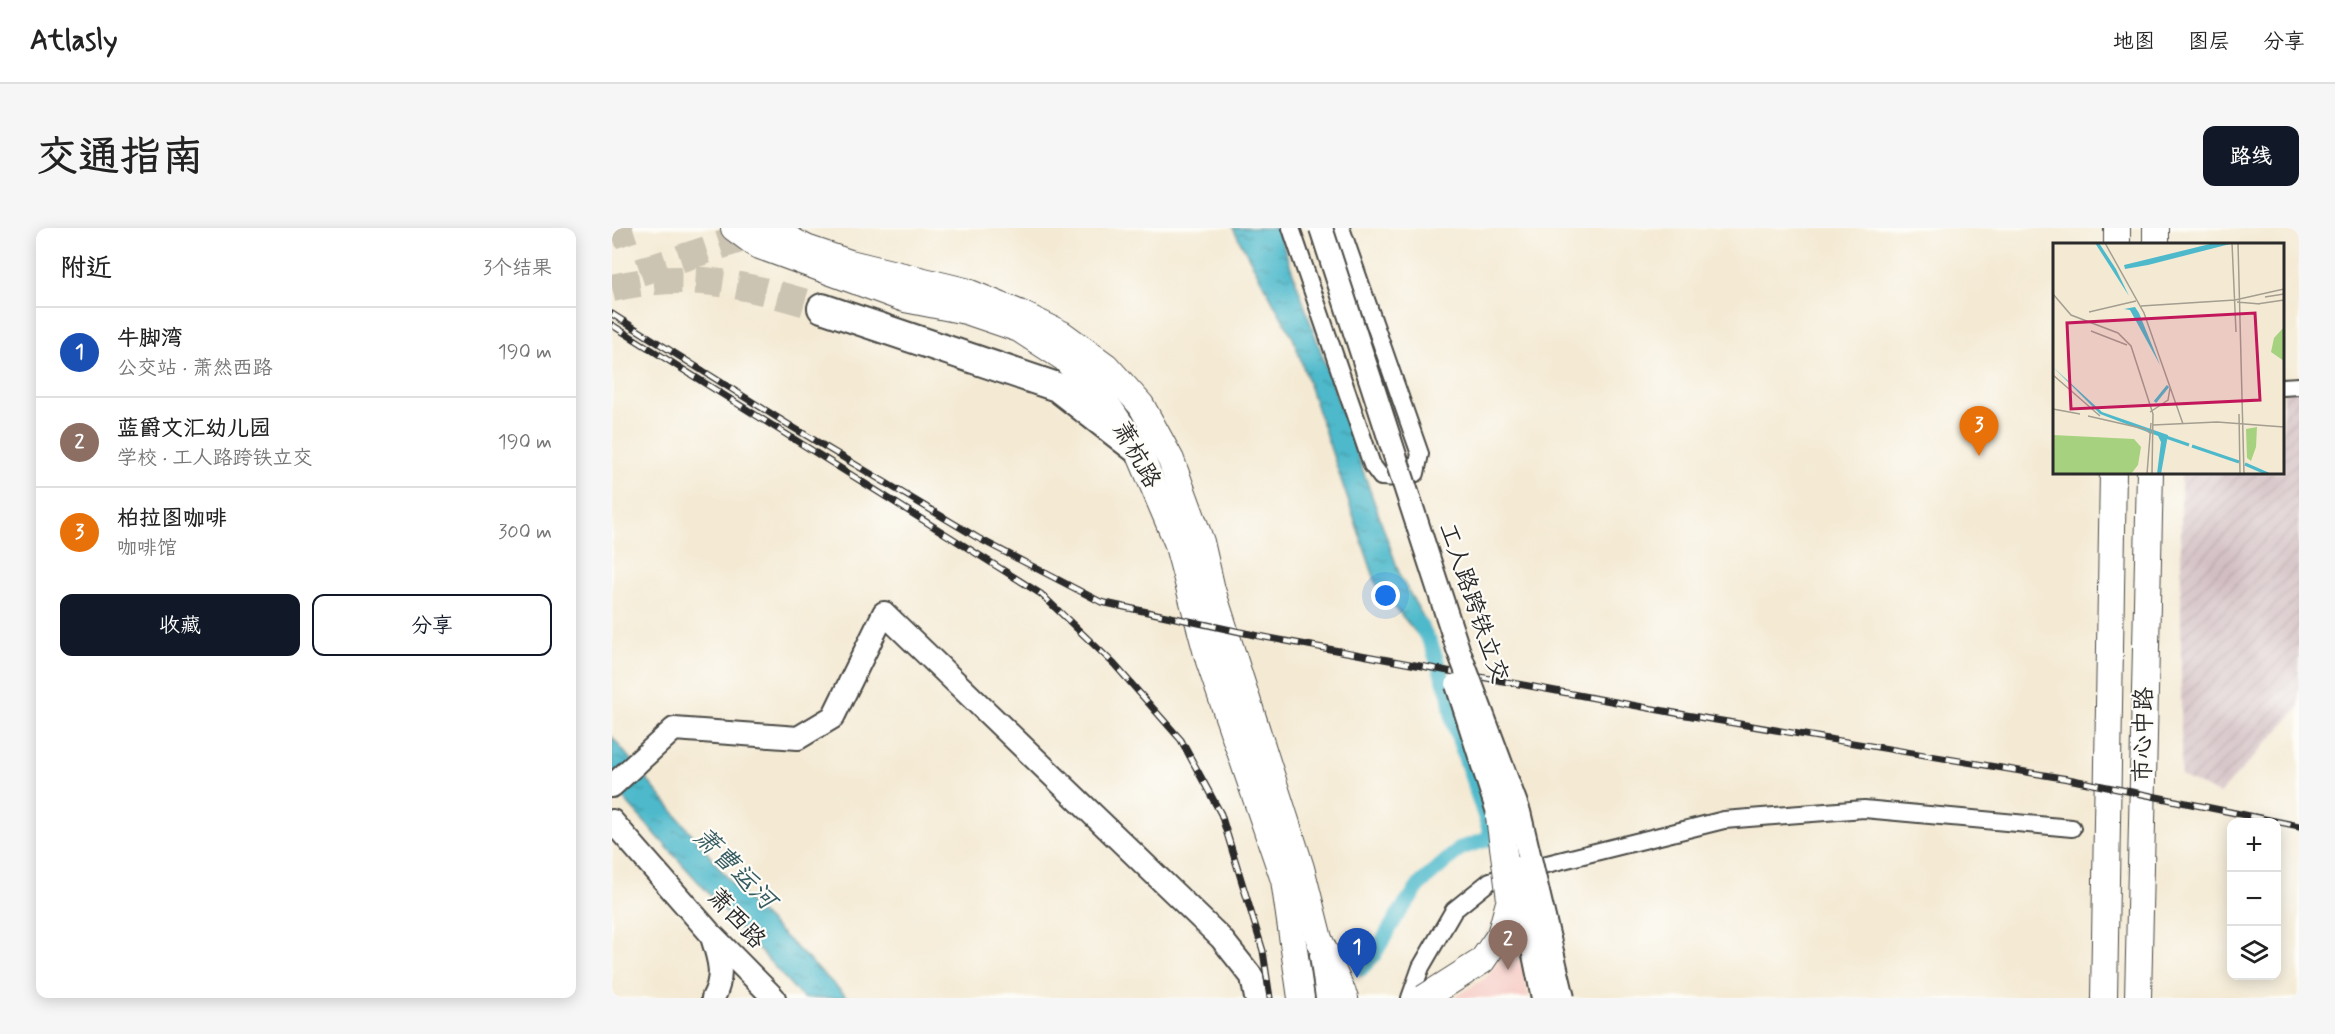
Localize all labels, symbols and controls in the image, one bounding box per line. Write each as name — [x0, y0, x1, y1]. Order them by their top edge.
text: Atlasly — [30, 23, 118, 60]
text: 地图 — [2113, 28, 2155, 56]
text: 图层 — [2188, 28, 2230, 56]
text: 分享 — [2263, 28, 2305, 56]
button: 路线 — [2203, 126, 2299, 186]
text: 交通指南 — [36, 131, 204, 186]
inset map — [2053, 243, 2284, 474]
text: 附近 — [60, 252, 112, 286]
text: 3个结果 — [483, 255, 552, 282]
text: 牛脚湾 — [117, 325, 183, 353]
text: 1 — [75, 339, 84, 366]
text: 190 m — [498, 339, 552, 366]
text: 公交站 · 萧然西路 — [117, 355, 272, 382]
pin: 3 — [1960, 406, 1998, 456]
text: 蓝爵文汇幼儿园 — [117, 415, 271, 443]
street label: 萧杭路 — [1105, 416, 1167, 494]
text: 2 — [75, 429, 84, 456]
text: 190 m — [498, 429, 552, 456]
text: 学校 · 工人路跨铁立交 — [117, 445, 312, 472]
text: 柏拉图咖啡 — [117, 505, 227, 533]
text: 3 — [75, 519, 84, 546]
text: 300 m — [498, 519, 552, 546]
street label: 工人路跨铁立交 — [1431, 519, 1515, 687]
text: 咖啡馆 — [117, 535, 177, 562]
your location — [1371, 581, 1400, 610]
button: 收藏 — [60, 594, 300, 656]
button: 分享 — [312, 594, 552, 656]
street label: 市心中路 — [2128, 687, 2160, 783]
map controls — [2227, 818, 2281, 980]
button: + — [2227, 818, 2281, 872]
water label: 萧曹运河 — [685, 820, 786, 921]
button: − — [2227, 872, 2281, 926]
street label: 萧西路 — [700, 882, 772, 956]
pin: 2 — [1488, 920, 1528, 970]
button: layers — [2227, 926, 2281, 980]
pin: 1 — [1338, 928, 1376, 978]

